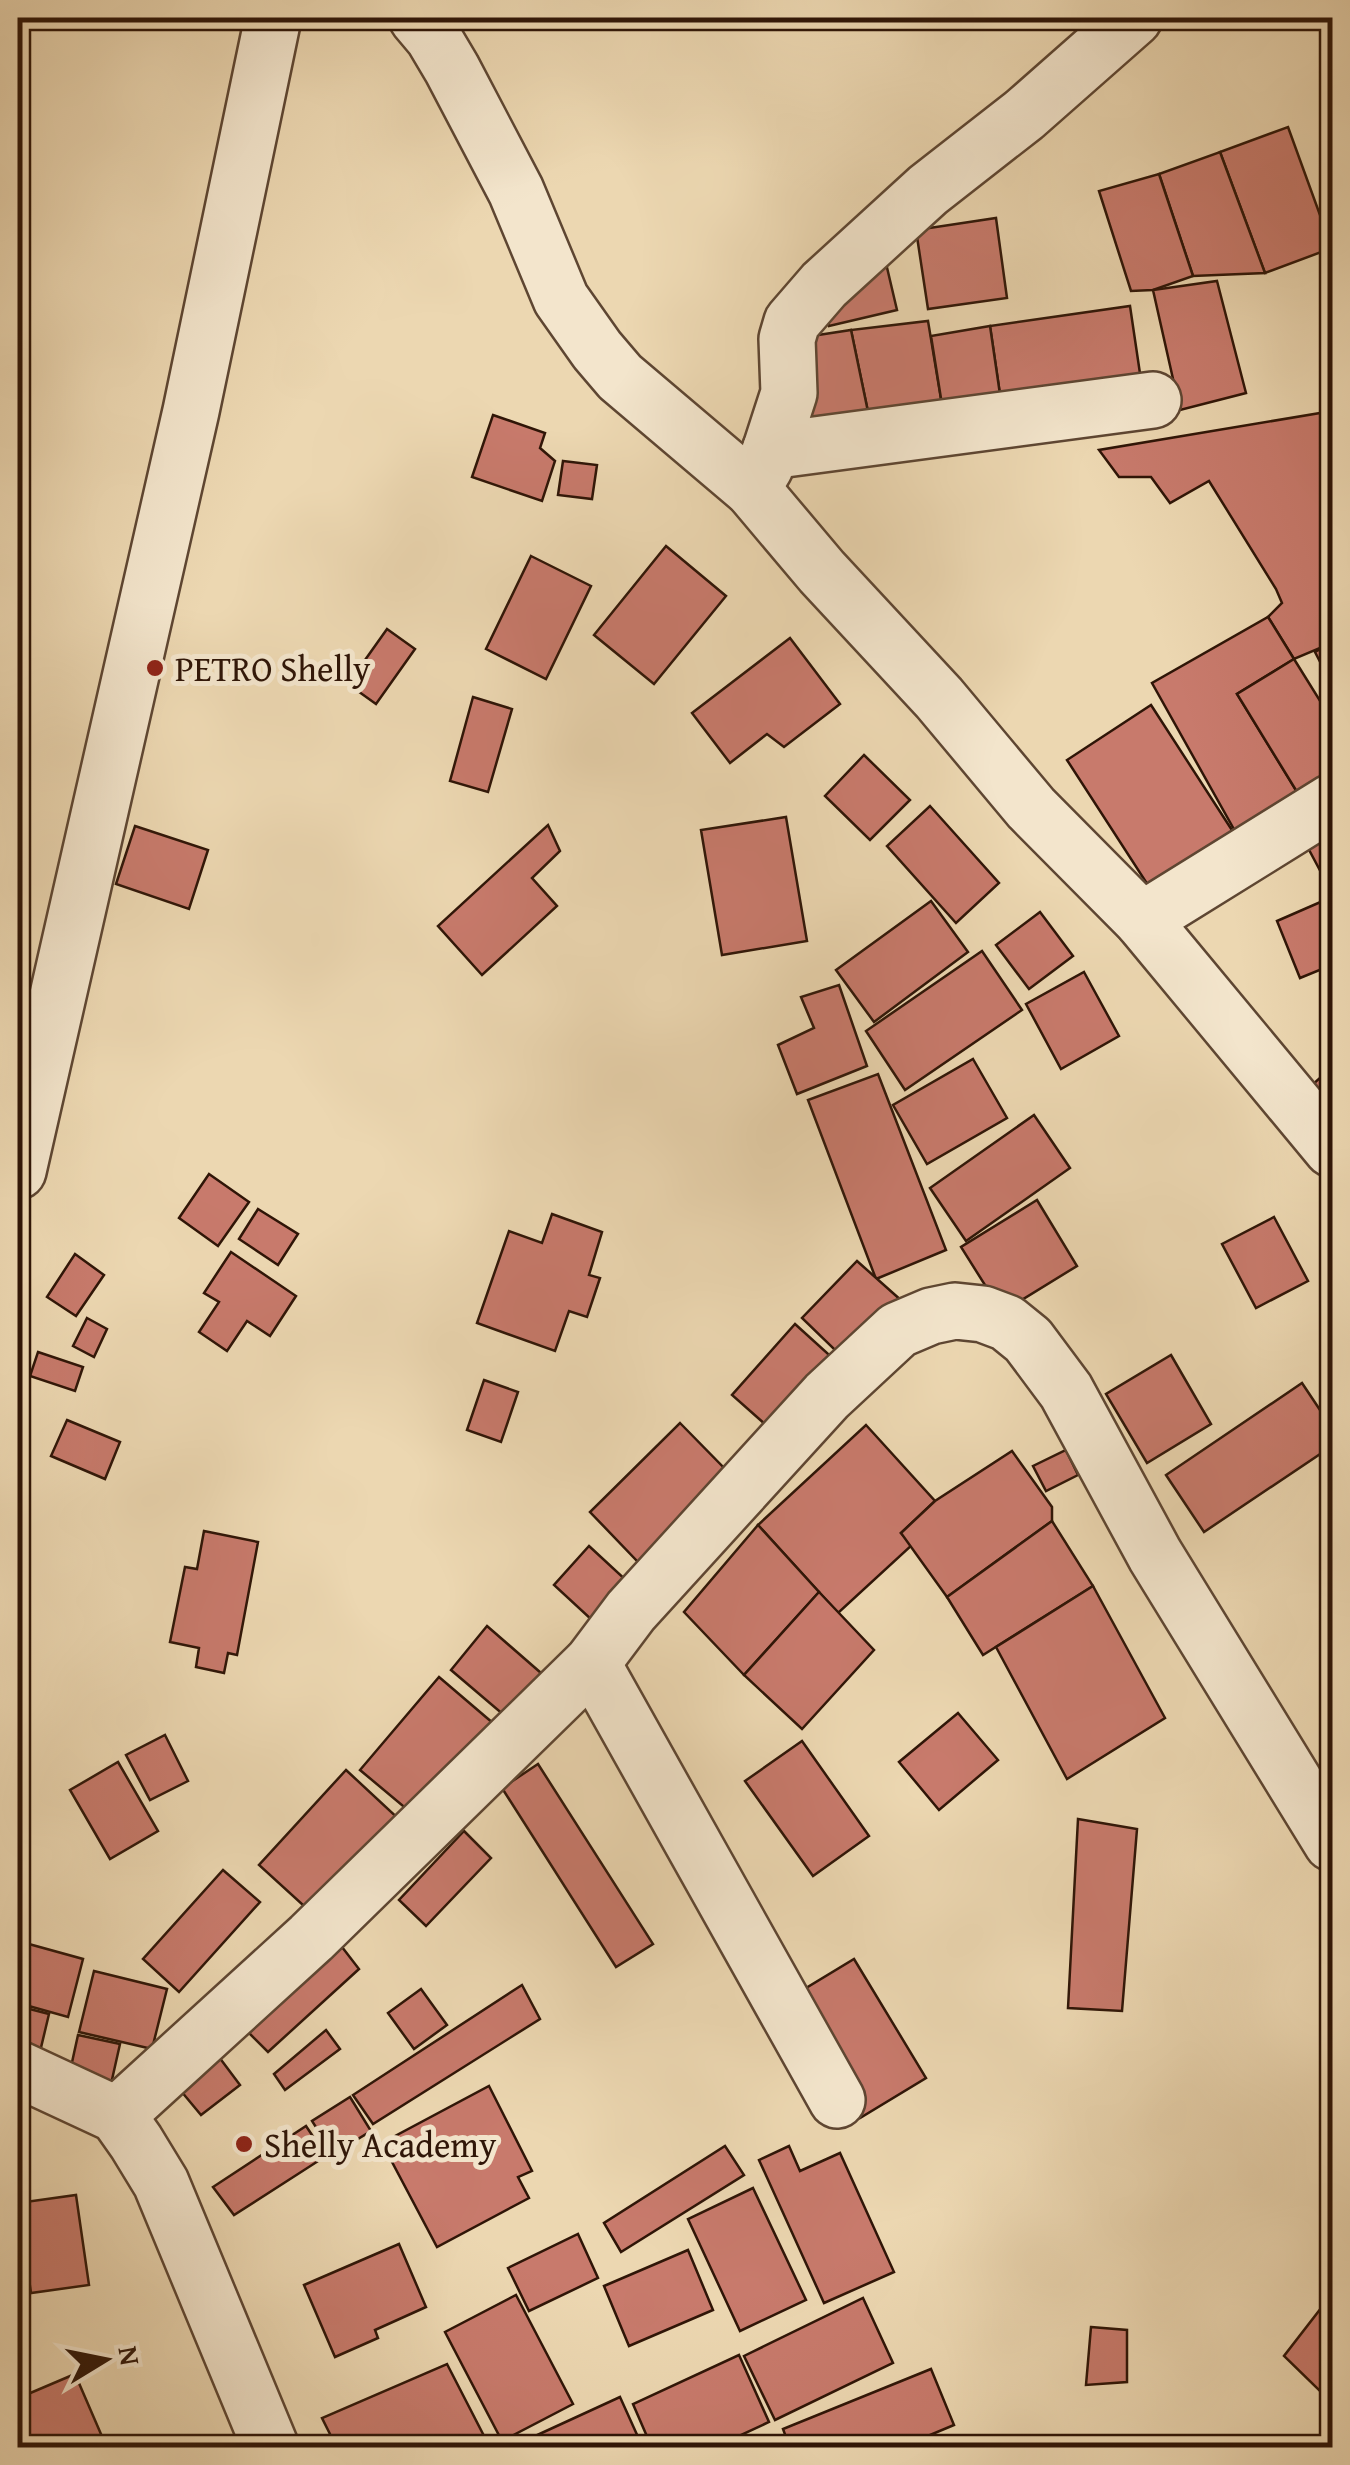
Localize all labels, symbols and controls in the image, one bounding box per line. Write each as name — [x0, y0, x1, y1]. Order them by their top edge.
place label: PETRO Shelly — [175, 643, 371, 694]
marker: PETRO Shelly — [144, 657, 166, 679]
place label: Shelly Academy — [264, 2119, 497, 2170]
marker: Shelly Academy — [233, 2133, 255, 2155]
north arrow — [55, 2310, 155, 2410]
text: N — [108, 2343, 152, 2369]

